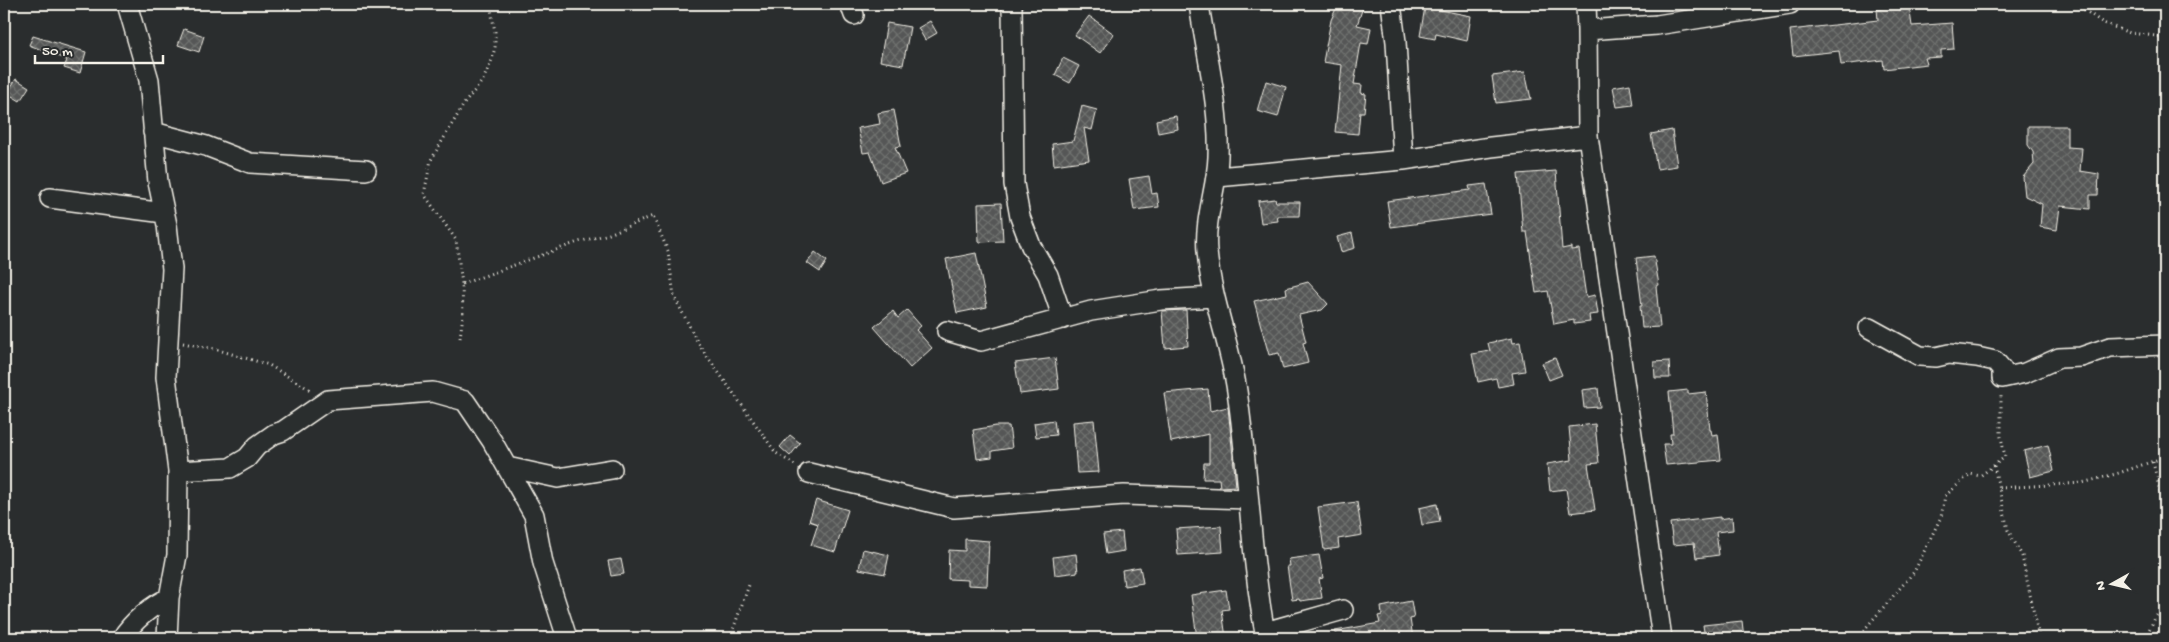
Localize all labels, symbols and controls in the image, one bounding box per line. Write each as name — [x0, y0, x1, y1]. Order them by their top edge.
scale bar — [35, 32, 162, 64]
text: 50 m — [42, 43, 73, 61]
north arrow — [2086, 560, 2136, 610]
text: N — [2093, 580, 2111, 591]

